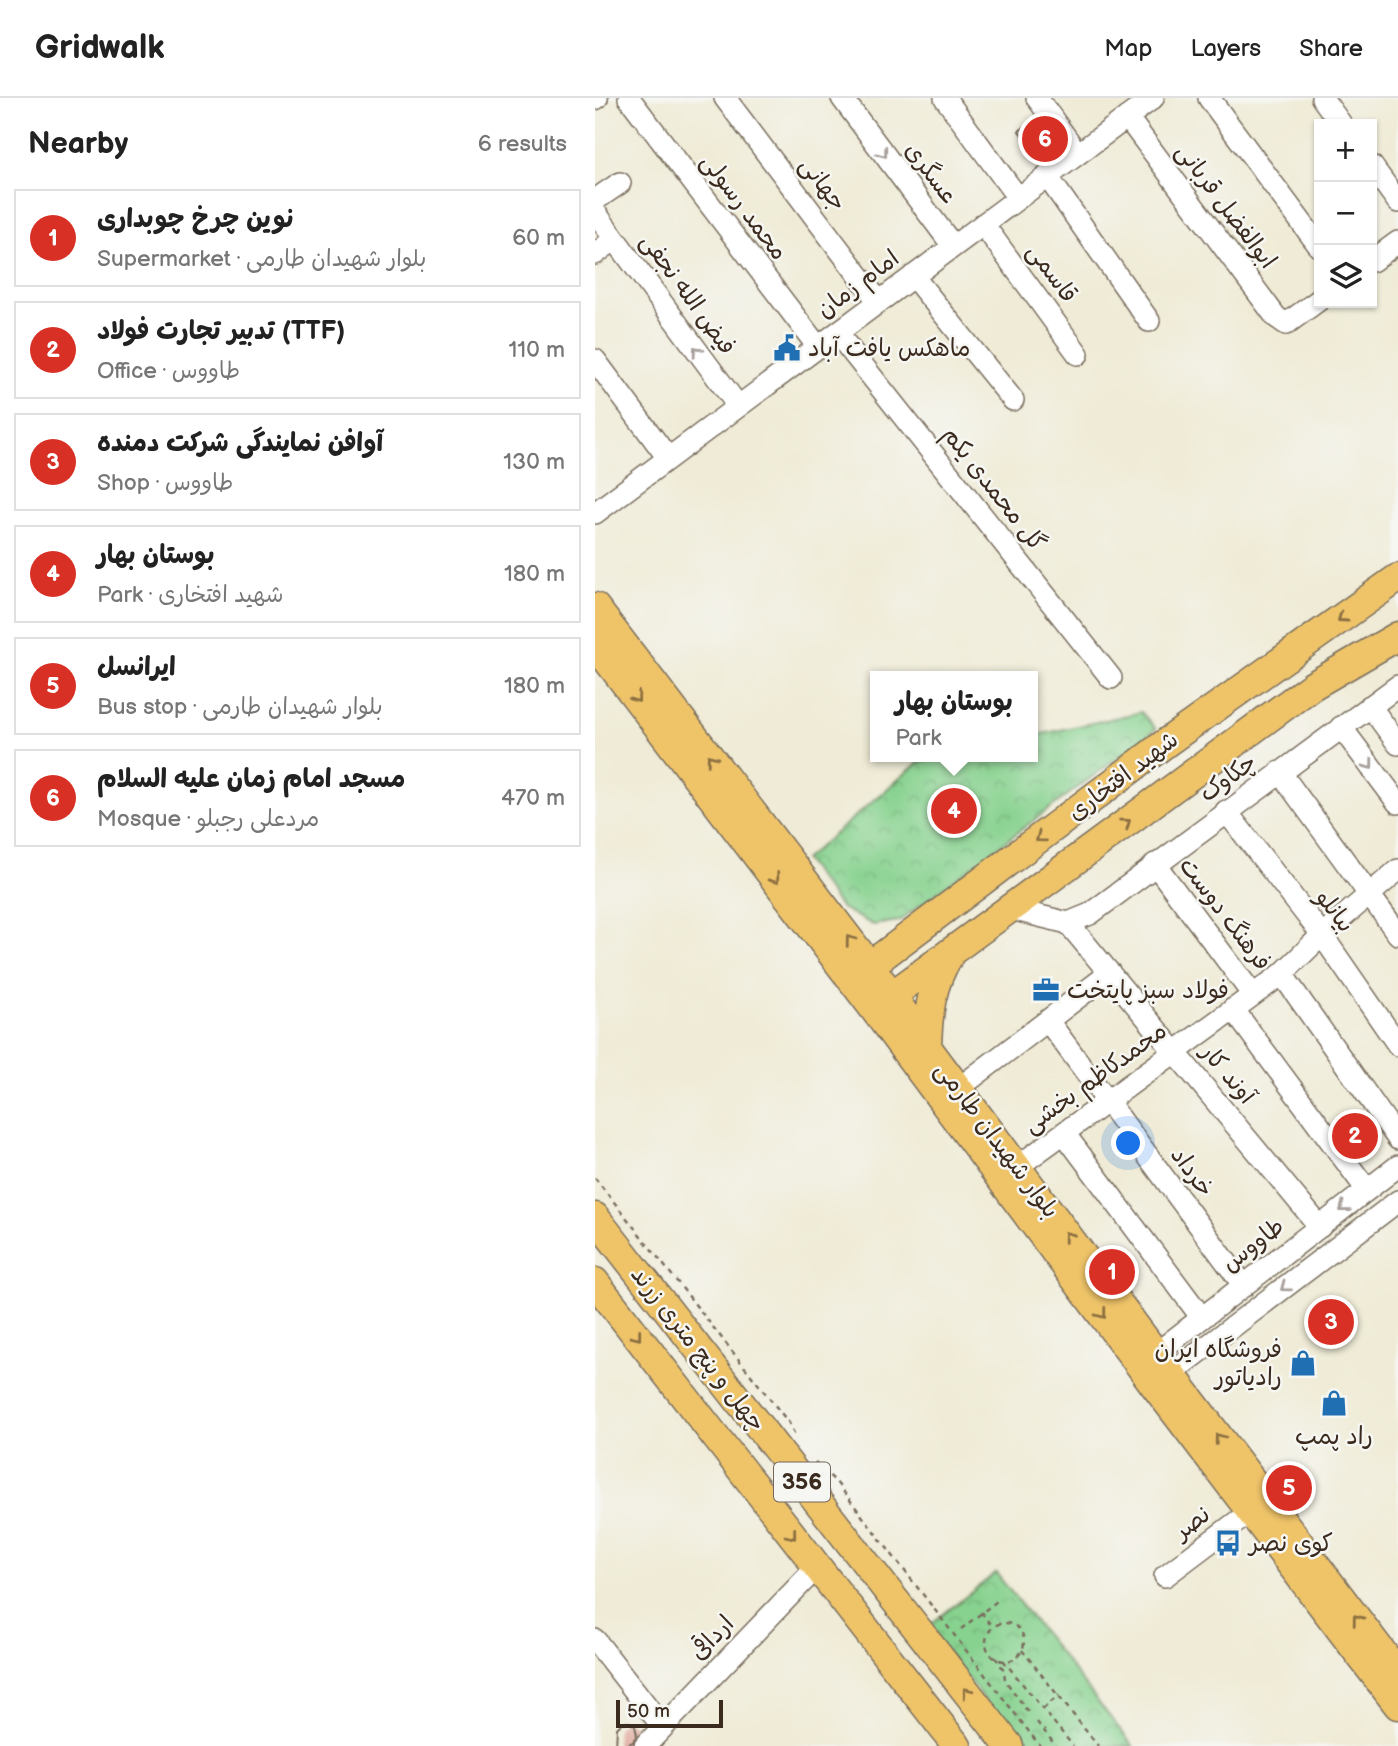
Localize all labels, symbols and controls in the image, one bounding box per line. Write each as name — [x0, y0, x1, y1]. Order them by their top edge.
text: Gridwalk — [35, 28, 165, 68]
text: Map — [1104, 34, 1152, 63]
text: Layers — [1190, 34, 1261, 63]
text: Share — [1299, 34, 1363, 63]
pin: 6 — [1022, 113, 1068, 165]
map controls — [1314, 119, 1377, 308]
button: + — [1314, 119, 1377, 182]
text: Nearby — [28, 126, 128, 162]
text: 6 results — [478, 130, 567, 158]
street label: عسگری — [899, 137, 963, 209]
street label: ابوالفضل قربانی — [1169, 138, 1283, 274]
one-way arrow — [875, 145, 888, 157]
street label: محمد رسولی — [694, 148, 794, 266]
street label: جهانی — [793, 151, 853, 217]
button: − — [1314, 182, 1377, 245]
text: نوین چرخ چوبداری — [97, 204, 293, 235]
text: 1 — [48, 224, 58, 252]
text: 60 m — [512, 224, 565, 252]
street label: فیض الله نجفی — [634, 228, 742, 360]
street label: قاسمی — [1021, 238, 1083, 308]
street label: امام زمان — [811, 244, 907, 327]
text: Supermarket · بلوار شهیدان طارمی — [97, 245, 426, 273]
button: layers — [1314, 245, 1377, 308]
text: تدبیر تجارت فولاد (TTF) — [97, 316, 345, 347]
public building icon: ماهکس یافت آباد — [772, 333, 802, 363]
place label: ماهکس یافت آباد — [808, 334, 971, 363]
text: 2 — [46, 336, 60, 364]
text: 110 m — [508, 336, 565, 364]
one-way arrow — [693, 347, 706, 359]
text: Office · طاووس — [97, 357, 240, 385]
street label: گل محمدی یکم — [934, 421, 1052, 559]
text: آوافن نمایندگی شرکت دمنده — [97, 428, 383, 459]
text: 3 — [46, 448, 60, 476]
text: 130 m — [503, 448, 565, 476]
text: Shop · طاووس — [97, 469, 233, 497]
text: بوستان بهار — [97, 540, 214, 571]
text: 4 — [46, 560, 60, 588]
text: 180 m — [504, 560, 565, 588]
text: Park · شهید افتخاری — [97, 581, 284, 609]
one-way arrow — [1337, 610, 1350, 622]
text: ایرانسل — [97, 652, 176, 683]
popup — [870, 671, 1038, 762]
text: 5 — [46, 672, 60, 700]
text: 180 m — [504, 672, 565, 700]
text: بوستان بهار — [895, 687, 1013, 718]
one-way arrow — [628, 690, 641, 703]
text: Bus stop · بلوار شهیدان طارمی — [97, 693, 383, 721]
text: Park — [895, 724, 941, 752]
street label: شهید افتخاری — [1062, 725, 1184, 827]
street label: چکاوک — [1194, 748, 1262, 808]
one-way arrow — [707, 755, 720, 767]
one-way arrow — [1361, 757, 1374, 770]
text: مسجد امام زمان علیه السلام — [97, 764, 405, 795]
text: 6 — [46, 784, 60, 812]
text: 470 m — [501, 784, 565, 812]
pin: 4 — [931, 785, 977, 837]
text: Mosque · مردعلی رجبلو — [97, 805, 319, 833]
one-way arrow — [1119, 819, 1131, 831]
one-way arrow — [1035, 830, 1047, 843]
street label: فرهنگ دوست — [1173, 852, 1277, 976]
one-way arrow — [766, 871, 779, 884]
street label: بیانلو — [1308, 883, 1360, 939]
one-way arrow — [845, 935, 858, 948]
office icon: فولاد سبز پایتخت — [1031, 975, 1061, 1005]
place label: فولاد سبز پایتخت — [1067, 976, 1229, 1005]
street label: محمدکاظم بخشی — [1018, 1016, 1174, 1142]
street label: آوند کار — [1193, 1037, 1262, 1111]
street label: بلوار شهیدان طارمی — [929, 1056, 1065, 1224]
pin: 2 — [1332, 1110, 1378, 1162]
your location — [1111, 1126, 1145, 1160]
street label: خرداد — [1164, 1141, 1220, 1203]
one-way arrow — [1339, 1200, 1352, 1213]
street label: طاووس — [1216, 1212, 1290, 1278]
one-way arrow — [1064, 1231, 1077, 1244]
pin: 1 — [1089, 1246, 1135, 1298]
street label: چهل و پنج متری زرند — [624, 1261, 772, 1438]
one-way arrow — [1281, 1278, 1293, 1291]
pin: 3 — [1308, 1296, 1354, 1348]
one-way arrow — [1094, 1307, 1106, 1319]
one-way arrow — [629, 1328, 641, 1341]
place label: فروشگاه ایران رادیاتور — [1154, 1335, 1282, 1393]
shop icon: فروشگاه ایران رادیاتور — [1288, 1348, 1318, 1378]
shop icon: راد پمپ — [1319, 1388, 1349, 1418]
place label: راد پمپ — [1295, 1422, 1373, 1451]
one-way arrow — [1215, 1433, 1228, 1445]
road number: 356 — [774, 1462, 830, 1502]
pin: 5 — [1266, 1462, 1312, 1514]
street label: نصر — [1166, 1500, 1216, 1547]
one-way arrow — [784, 1527, 797, 1539]
bus stop icon: کوی نصر — [1213, 1528, 1243, 1558]
place label: کوی نصر — [1247, 1529, 1333, 1558]
street label: ارداقی — [683, 1609, 740, 1666]
one-way arrow — [1352, 1614, 1365, 1627]
one-way arrow — [963, 1688, 976, 1700]
scale bar — [616, 1697, 723, 1729]
text: 50 m — [627, 1700, 670, 1723]

